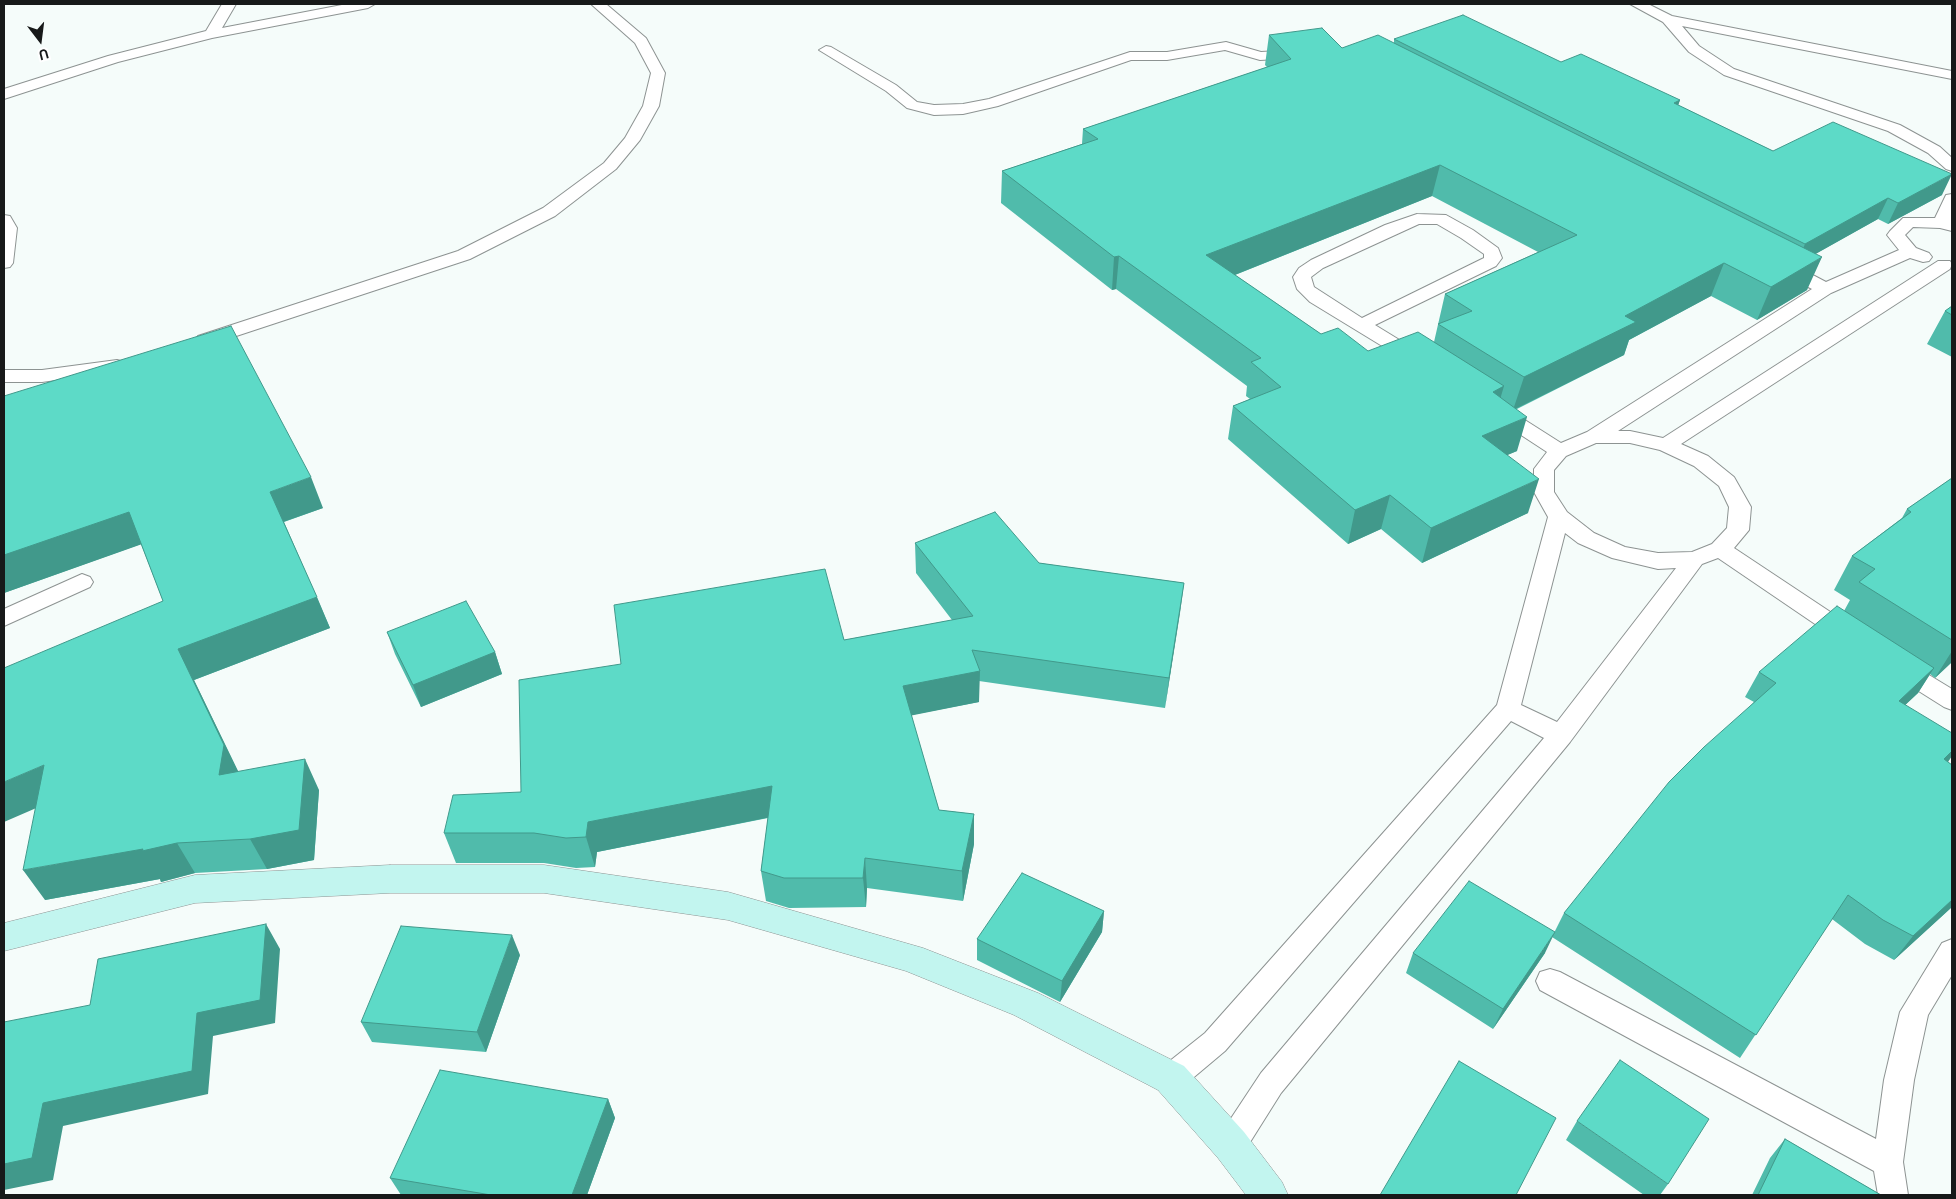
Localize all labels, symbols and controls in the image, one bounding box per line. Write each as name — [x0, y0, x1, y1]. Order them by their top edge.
north arrow — [15, 15, 65, 65]
text: U — [37, 45, 51, 63]

